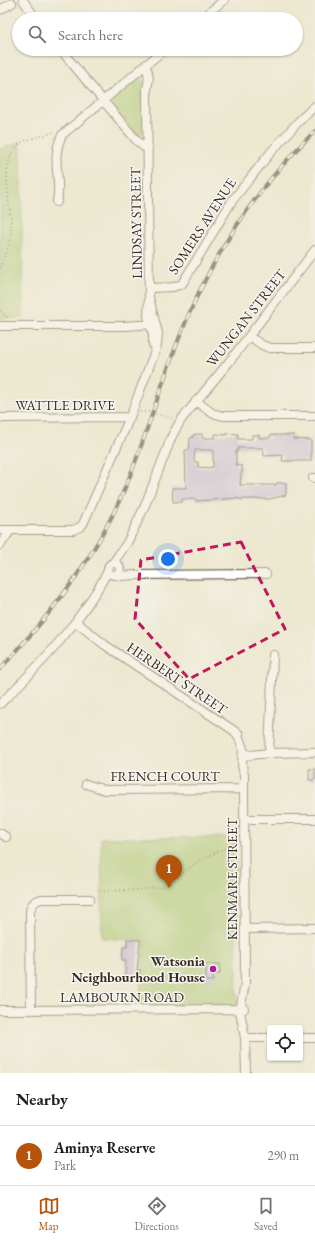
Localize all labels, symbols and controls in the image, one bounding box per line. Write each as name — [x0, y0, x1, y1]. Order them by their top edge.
search box — [12, 12, 303, 56]
icon: search — [26, 23, 48, 45]
text: Search here — [58, 25, 123, 44]
street label: LINDSAY STREET — [126, 166, 146, 279]
street label: SOMERS AVENUE — [164, 174, 240, 278]
street label: WUNGAN STREET — [202, 265, 290, 370]
street label: WATTLE DRIVE — [15, 396, 115, 414]
your location — [158, 549, 178, 569]
street label: HERBERT STREET — [123, 638, 231, 719]
street label: FRENCH COURT — [110, 767, 220, 785]
street label: KENMARE STREET — [223, 817, 241, 940]
pin: 1 — [156, 855, 182, 888]
place label: Watsonia Neighbourhood House — [71, 952, 206, 986]
marker: Watsonia Neighbourhood House — [208, 964, 218, 974]
street label: LAMBOURN ROAD — [60, 988, 184, 1006]
map controls — [267, 1025, 303, 1061]
button: locate — [267, 1025, 303, 1061]
text: Nearby — [16, 1088, 68, 1110]
text: Aminya Reserve — [54, 1138, 155, 1157]
text: 1 — [26, 1147, 32, 1164]
text: 290 m — [268, 1147, 299, 1164]
text: Park — [54, 1157, 76, 1174]
tab: Map — [38, 1195, 60, 1233]
tab: Directions — [135, 1195, 179, 1233]
tab: Saved — [254, 1195, 277, 1233]

